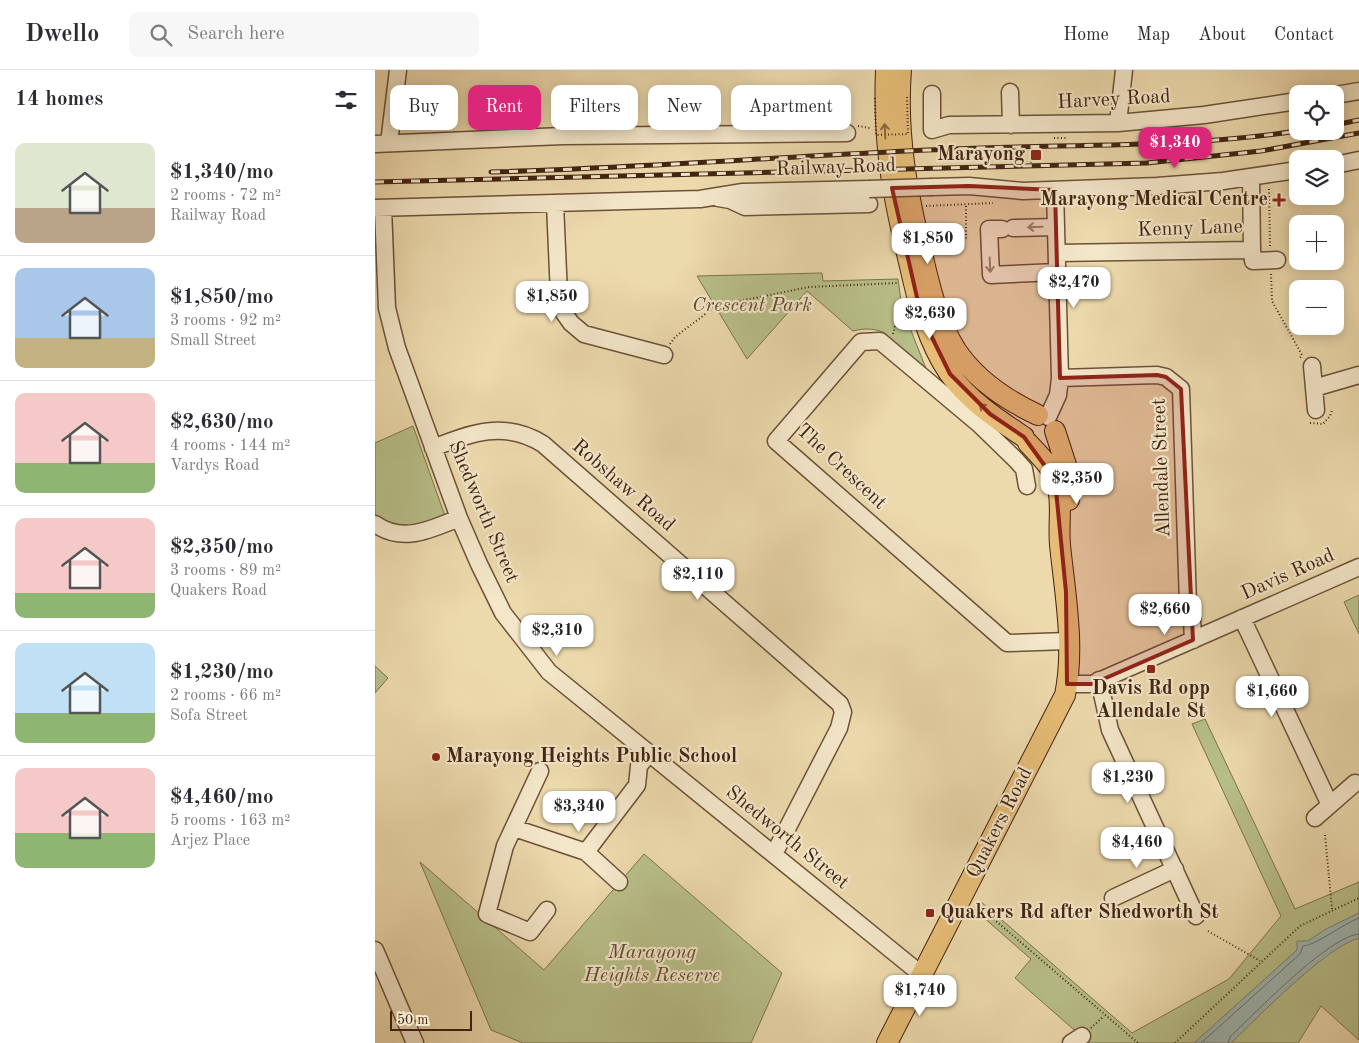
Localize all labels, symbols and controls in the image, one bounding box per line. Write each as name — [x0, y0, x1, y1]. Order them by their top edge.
search box — [129, 12, 479, 57]
icon: search — [147, 21, 175, 49]
text: Dwello — [25, 23, 99, 47]
text: Search here — [187, 25, 285, 44]
text: Home — [1063, 26, 1109, 44]
text: Map — [1137, 26, 1170, 44]
text: About — [1198, 26, 1246, 44]
text: Contact — [1274, 26, 1334, 44]
chip: Buy — [390, 85, 458, 130]
chip: Rent — [468, 85, 541, 130]
chip: Filters — [551, 85, 638, 130]
chip: New — [648, 85, 721, 130]
chip: Apartment — [731, 85, 851, 130]
map controls — [1289, 85, 1344, 335]
button: locate — [1289, 85, 1344, 140]
icon: filters — [332, 86, 360, 114]
street label: Harvey Road — [1057, 87, 1171, 113]
text: 14 homes — [15, 89, 103, 110]
one-way arrow — [881, 123, 890, 139]
pin: $1,340 — [1134, 126, 1216, 169]
text: $1,340 — [1150, 135, 1200, 151]
place label: Marayong — [937, 145, 1025, 165]
marker: Marayong — [1029, 148, 1043, 162]
button: layers — [1289, 150, 1344, 205]
street label: Railway Road — [776, 156, 896, 180]
text: $1,340/mo — [170, 162, 274, 183]
icon: home — [55, 163, 115, 223]
text: 2 rooms · 72 m² — [170, 188, 281, 204]
place label: Marayong Medical Centre — [1040, 190, 1268, 210]
marker: Marayong Medical Centre — [1272, 193, 1286, 207]
text: Railway Road — [170, 208, 266, 224]
button: + — [1289, 215, 1344, 270]
street label: Kenny Lane — [1137, 217, 1243, 241]
pin: $1,850 — [887, 222, 969, 265]
one-way arrow — [1027, 223, 1043, 232]
text: $1,850 — [903, 231, 953, 247]
one-way arrow — [986, 256, 995, 272]
pin: $2,470 — [1033, 266, 1115, 309]
text: $2,470 — [1049, 275, 1099, 291]
pin: $1,850 — [511, 280, 593, 323]
button: − — [1289, 280, 1344, 335]
text: $1,850/mo — [170, 287, 274, 308]
icon: home — [55, 288, 115, 348]
text: $1,850 — [527, 289, 577, 305]
park label: Crescent Park — [692, 296, 812, 316]
pin: $2,630 — [889, 298, 971, 340]
text: $2,630 — [905, 306, 955, 322]
text: 3 rooms · 92 m² — [170, 313, 281, 329]
text: Small Street — [170, 333, 256, 349]
street label: Allendale Street — [1150, 398, 1174, 538]
one-way arrow — [978, 403, 991, 414]
text: $2,630/mo — [170, 412, 274, 433]
icon: home — [55, 413, 115, 473]
street label: The Crescent — [792, 420, 890, 514]
street label: Robshaw Road — [568, 436, 678, 536]
text: 4 rooms · 144 m² — [170, 438, 290, 454]
street label: Shedworth Street — [444, 438, 522, 586]
text: Vardys Road — [170, 458, 259, 474]
pin: $2,350 — [1036, 462, 1118, 505]
text: $2,350 — [1052, 471, 1102, 487]
text: $2,350/mo — [170, 537, 274, 558]
icon: home — [55, 538, 115, 598]
street label: Davis Road — [1238, 546, 1338, 604]
pin: $2,110 — [657, 558, 739, 601]
text: 3 rooms · 89 m² — [170, 563, 281, 579]
text: $2,110 — [673, 567, 723, 583]
text: Quakers Road — [170, 583, 267, 599]
pin: $2,660 — [1124, 594, 1206, 636]
text: $2,660 — [1140, 602, 1190, 618]
pin: $2,310 — [516, 614, 598, 657]
text: $2,310 — [532, 623, 582, 639]
text: $1,230/mo — [170, 662, 274, 683]
icon: home — [55, 663, 115, 723]
marker: Davis Rd opp Allendale St — [1145, 663, 1157, 675]
pin: $1,660 — [1231, 676, 1313, 718]
place label: Davis Rd opp Allendale St — [1092, 679, 1210, 722]
text: $1,660 — [1247, 684, 1297, 700]
text: 2 rooms · 66 m² — [170, 688, 281, 704]
text: Sofa Street — [170, 708, 248, 724]
place label: Marayong Heights Public School — [446, 747, 737, 767]
marker: Marayong Heights Public School — [430, 751, 442, 763]
pin: $1,230 — [1087, 762, 1169, 804]
street label: Quakers Road — [964, 764, 1036, 882]
text: $1,230 — [1103, 770, 1153, 786]
street label: Shedworth Street — [722, 782, 852, 894]
text: $4,460/mo — [170, 787, 274, 808]
icon: home — [55, 788, 115, 848]
pin: $3,340 — [538, 790, 620, 833]
text: $3,340 — [554, 799, 604, 815]
text: 5 rooms · 163 m² — [170, 813, 290, 829]
pin: $4,460 — [1096, 826, 1178, 869]
text: Arjez Place — [170, 833, 250, 849]
text: $4,460 — [1112, 835, 1162, 851]
place label: Quakers Rd after Shedworth St — [940, 903, 1219, 923]
marker: Quakers Rd after Shedworth St — [924, 907, 936, 919]
park label: Marayong Heights Reserve — [583, 943, 720, 986]
pin: $1,740 — [879, 974, 961, 1017]
text: $1,740 — [895, 983, 945, 999]
scale bar — [390, 1008, 473, 1031]
text: 50 m — [397, 1013, 428, 1027]

